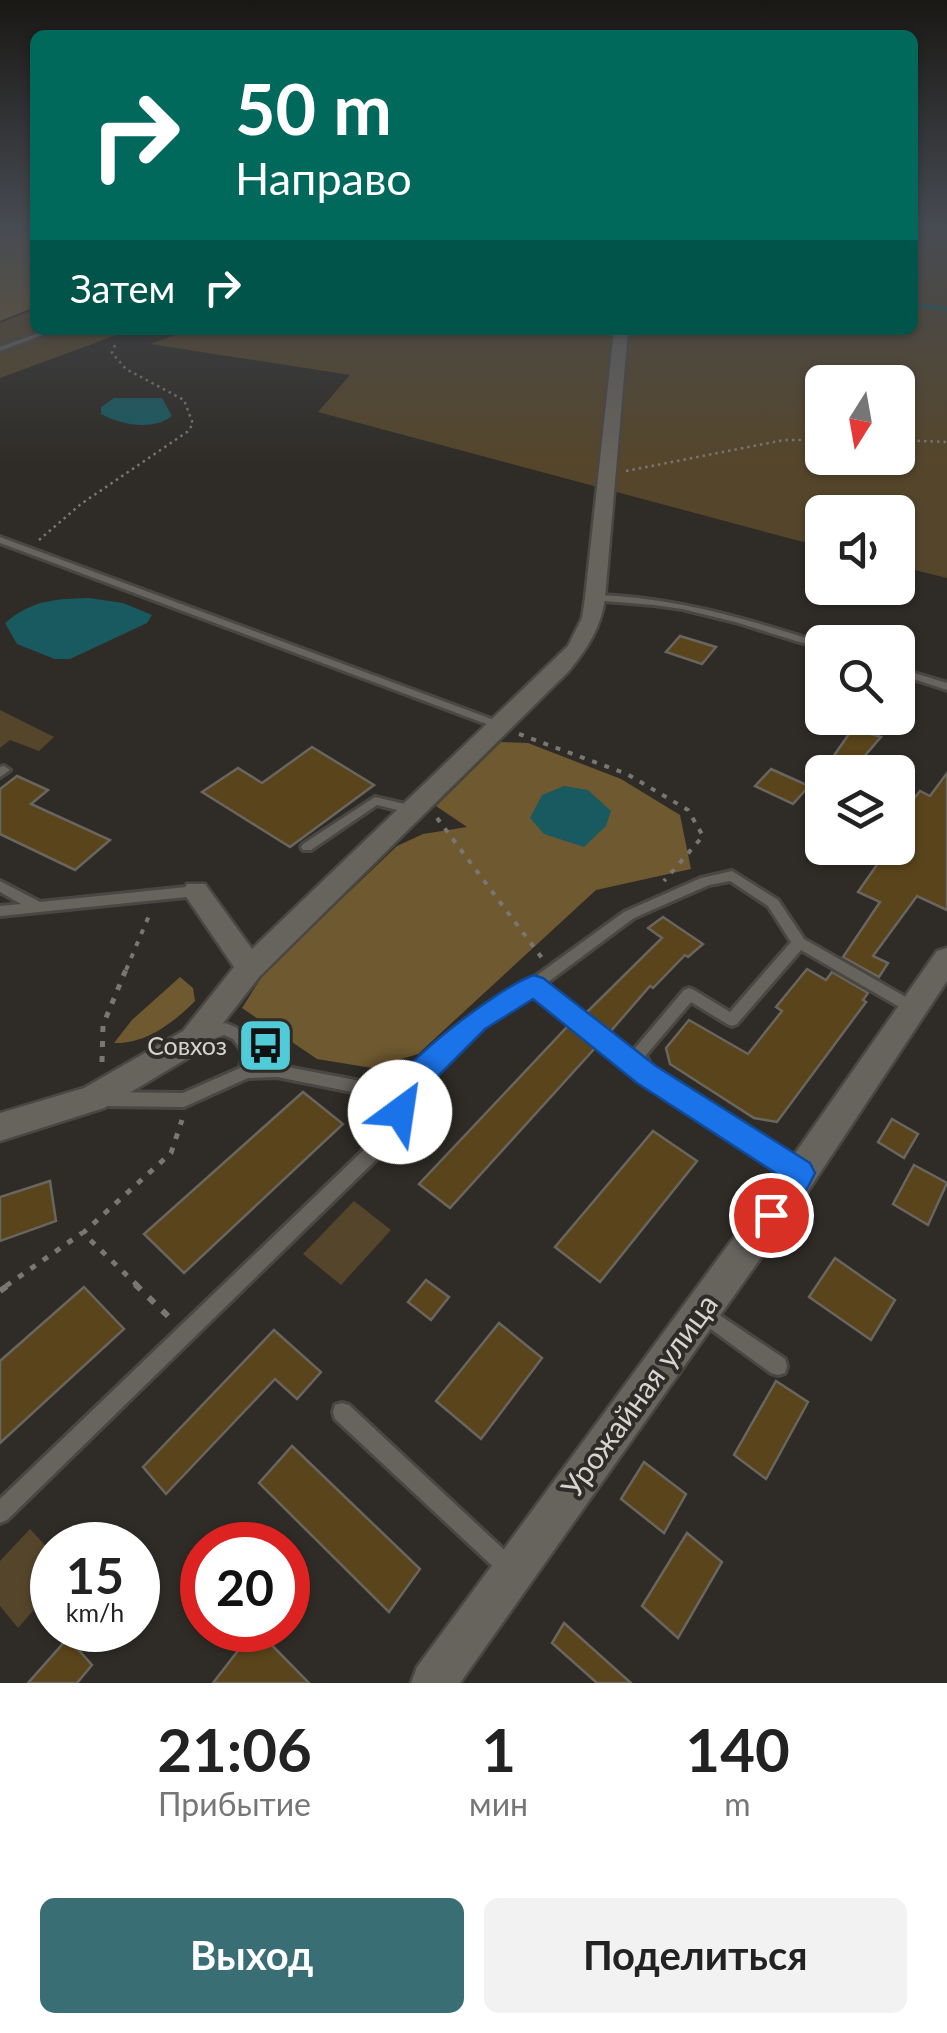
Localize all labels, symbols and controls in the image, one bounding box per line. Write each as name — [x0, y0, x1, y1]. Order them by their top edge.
text: 50 m — [235, 66, 392, 150]
icon: right — [70, 70, 200, 200]
text: Направо — [235, 151, 412, 205]
icon: right — [195, 260, 250, 315]
text: Затем — [70, 265, 175, 311]
north arrow — [805, 365, 915, 475]
map controls — [805, 365, 915, 865]
button: sound — [805, 495, 915, 605]
button: search — [805, 625, 915, 735]
button: layers — [805, 755, 915, 865]
bus stop icon: Совхоз — [236, 1016, 296, 1076]
place label: Совхоз — [147, 1030, 227, 1060]
position arrow — [348, 1060, 452, 1164]
pin — [729, 1173, 814, 1258]
icon: arrive — [744, 1188, 799, 1243]
street label: Урожайная улица — [553, 1286, 724, 1503]
speed limit sign: 20 — [180, 1522, 310, 1652]
text: 15 — [66, 1545, 124, 1605]
text: km/h — [66, 1597, 124, 1627]
text: 21:06 — [157, 1713, 312, 1785]
text: 1 — [481, 1713, 516, 1785]
text: 140 — [685, 1713, 790, 1785]
text: Прибытие — [158, 1784, 311, 1823]
text: мин — [469, 1784, 528, 1823]
text: m — [724, 1784, 751, 1823]
button: Выход — [40, 1898, 464, 2013]
button: Поделиться — [484, 1898, 907, 2013]

